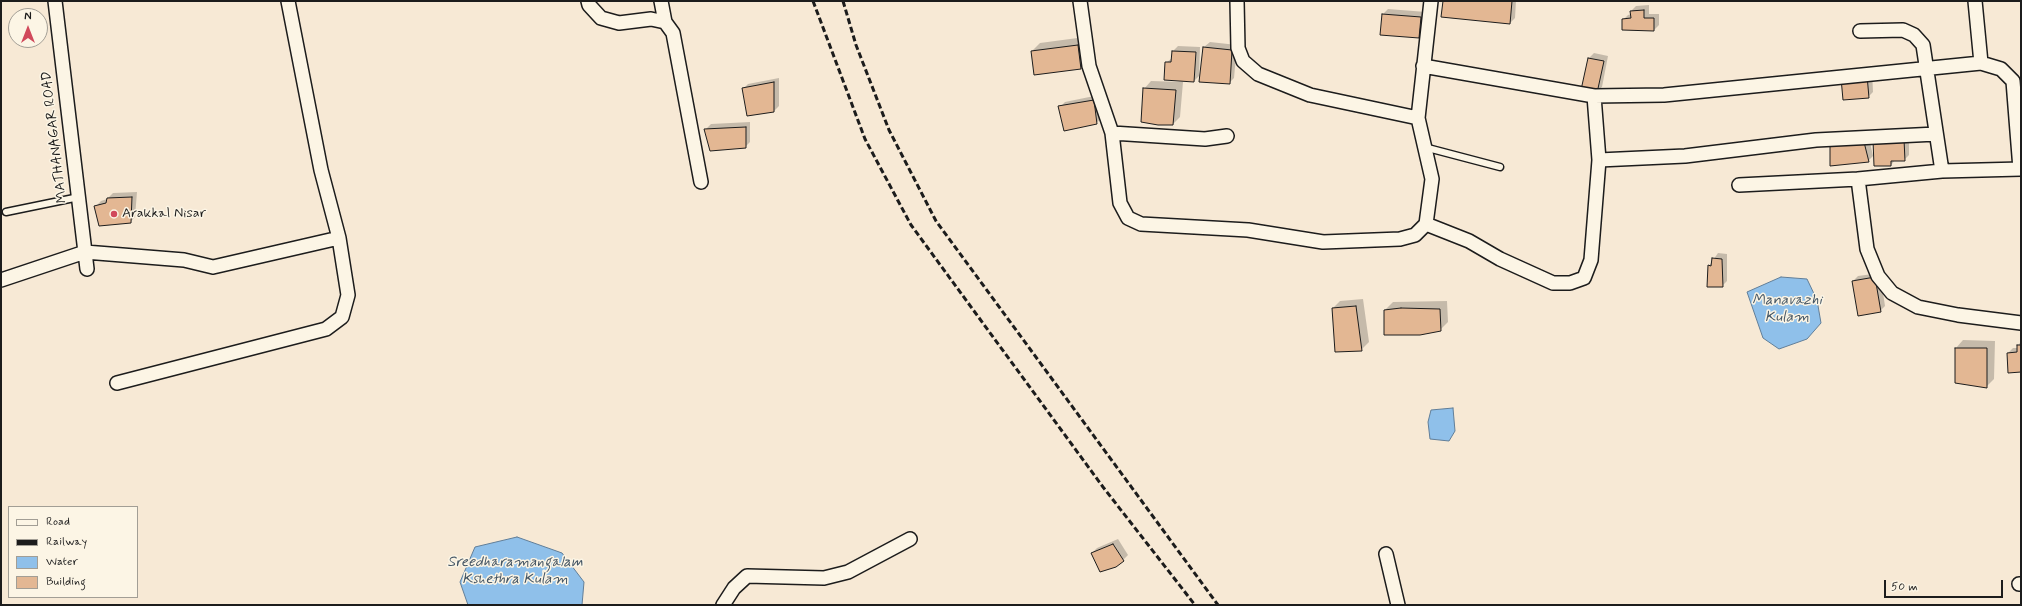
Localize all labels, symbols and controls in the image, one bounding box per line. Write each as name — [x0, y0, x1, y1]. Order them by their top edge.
north arrow — [8, 8, 48, 48]
text: N — [24, 10, 32, 24]
street label: MATHANAGAR ROAD — [39, 70, 71, 204]
place label: Arakkal Nisar — [122, 206, 206, 222]
marker: Arakkal Nisar — [109, 209, 119, 219]
water label: Manavazhi Kulam — [1752, 292, 1822, 327]
legend — [8, 506, 138, 598]
text: Road — [46, 514, 70, 530]
text: Railway — [46, 534, 87, 550]
text: Water — [46, 554, 78, 570]
water label: Sreedharamangalam Kshethra Kulam — [447, 554, 583, 589]
scale bar — [1886, 572, 2005, 598]
text: Building — [46, 574, 86, 590]
text: 50 m — [1891, 579, 1918, 595]

